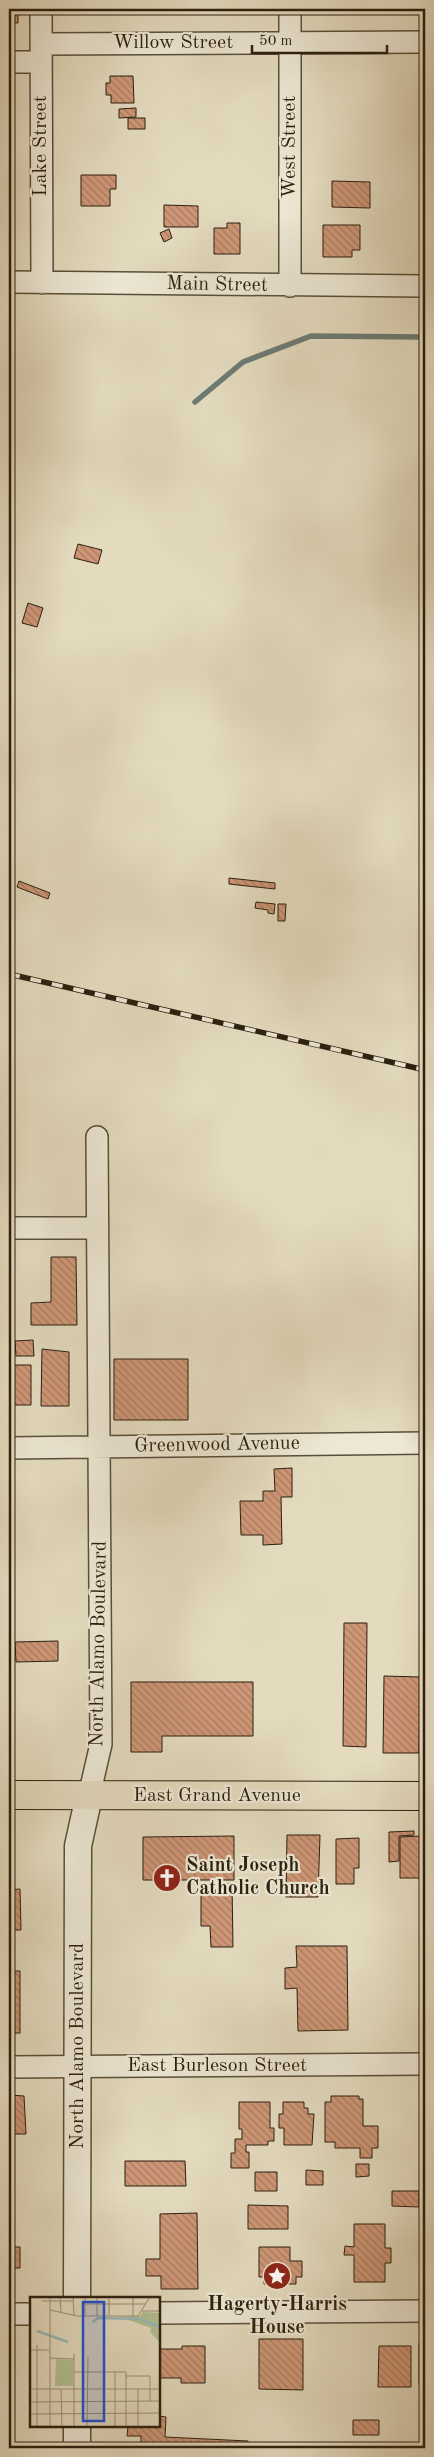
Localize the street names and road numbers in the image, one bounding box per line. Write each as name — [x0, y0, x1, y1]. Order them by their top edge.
street label: Willow Street — [113, 33, 233, 53]
street label: Lake Street — [31, 95, 51, 197]
street label: West Street — [280, 96, 300, 198]
street label: Main Street — [166, 274, 268, 296]
street label: Greenwood Avenue — [134, 1434, 300, 1456]
street label: North Alamo Boulevard — [87, 1541, 111, 1747]
street label: East Grand Avenue — [133, 1786, 301, 1806]
street label: North Alamo Boulevard — [68, 1943, 88, 2149]
street label: East Burleson Street — [127, 2056, 307, 2076]

